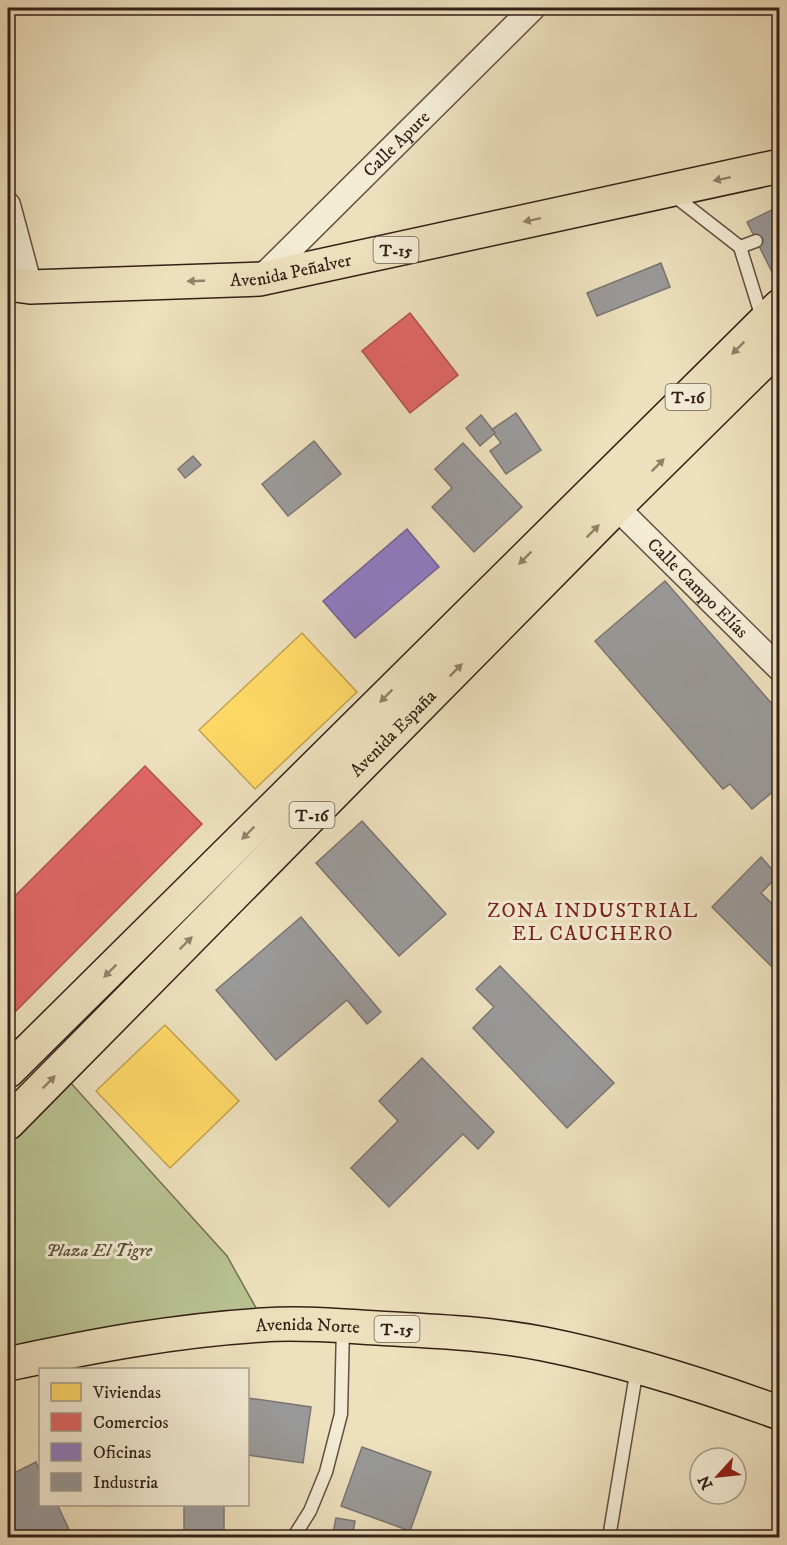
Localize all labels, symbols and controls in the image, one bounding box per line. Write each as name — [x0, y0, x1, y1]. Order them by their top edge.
street label: Calle Apure — [359, 107, 435, 182]
one-way arrow — [713, 175, 732, 184]
one-way arrow — [522, 216, 541, 225]
road number: T-15 — [374, 237, 418, 263]
street label: Avenida Peñalver — [230, 249, 354, 292]
one-way arrow — [187, 277, 206, 286]
one-way arrow — [731, 340, 745, 354]
road number: T-16 — [666, 384, 710, 410]
one-way arrow — [651, 458, 665, 473]
one-way arrow — [585, 524, 599, 538]
street label: Calle Campo Elías — [642, 534, 752, 643]
one-way arrow — [518, 551, 532, 565]
one-way arrow — [448, 663, 462, 677]
street label: Avenida España — [346, 685, 442, 782]
one-way arrow — [380, 688, 394, 702]
road number: T-16 — [290, 802, 334, 828]
one-way arrow — [240, 826, 255, 840]
district label: ZONA INDUSTRIAL EL CAUCHERO — [487, 899, 699, 947]
one-way arrow — [179, 937, 193, 951]
one-way arrow — [103, 963, 117, 977]
one-way arrow — [42, 1075, 57, 1089]
park label: Plaza El Tigre — [46, 1240, 153, 1262]
street label: Avenida Norte — [255, 1314, 361, 1339]
road number: T-15 — [374, 1316, 420, 1342]
legend — [39, 1368, 249, 1506]
text: Viviendas — [92, 1382, 161, 1404]
text: Comercios — [93, 1412, 168, 1434]
text: Oficinas — [93, 1442, 151, 1464]
north arrow — [688, 1446, 748, 1506]
text: Industria — [93, 1472, 159, 1494]
text: N — [694, 1472, 717, 1493]

